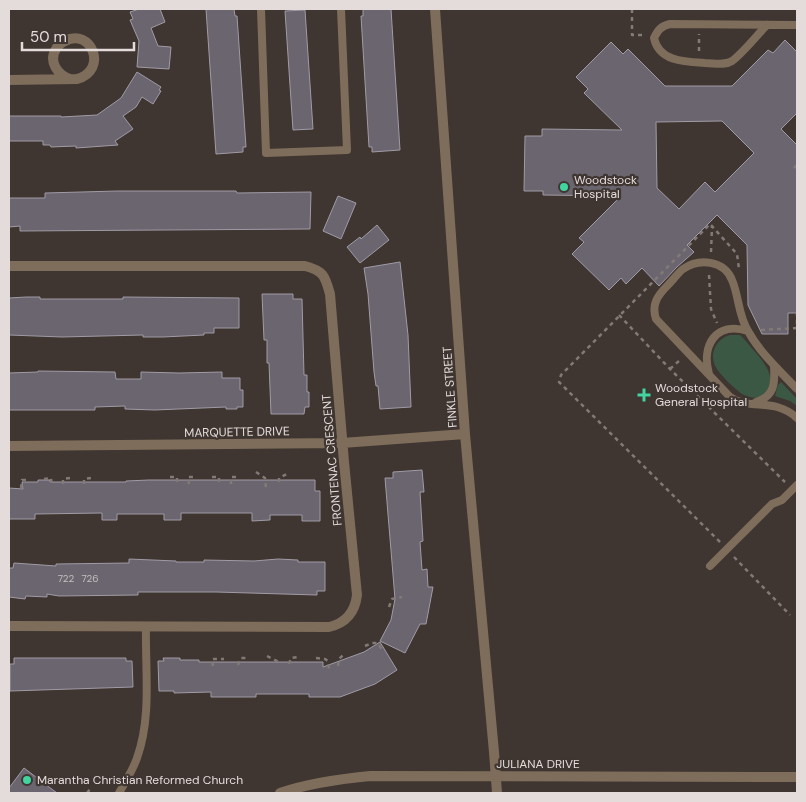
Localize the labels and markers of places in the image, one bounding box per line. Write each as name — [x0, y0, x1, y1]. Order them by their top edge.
place label: Woodstock Hospital — [574, 172, 637, 202]
marker: Woodstock Hospital — [558, 181, 570, 193]
place label: Woodstock General Hospital — [655, 380, 747, 410]
marker: Woodstock General Hospital — [637, 388, 651, 402]
place label: Marantha Christian Reformed Church — [37, 772, 243, 788]
marker: Marantha Christian Reformed Church — [21, 774, 33, 786]

